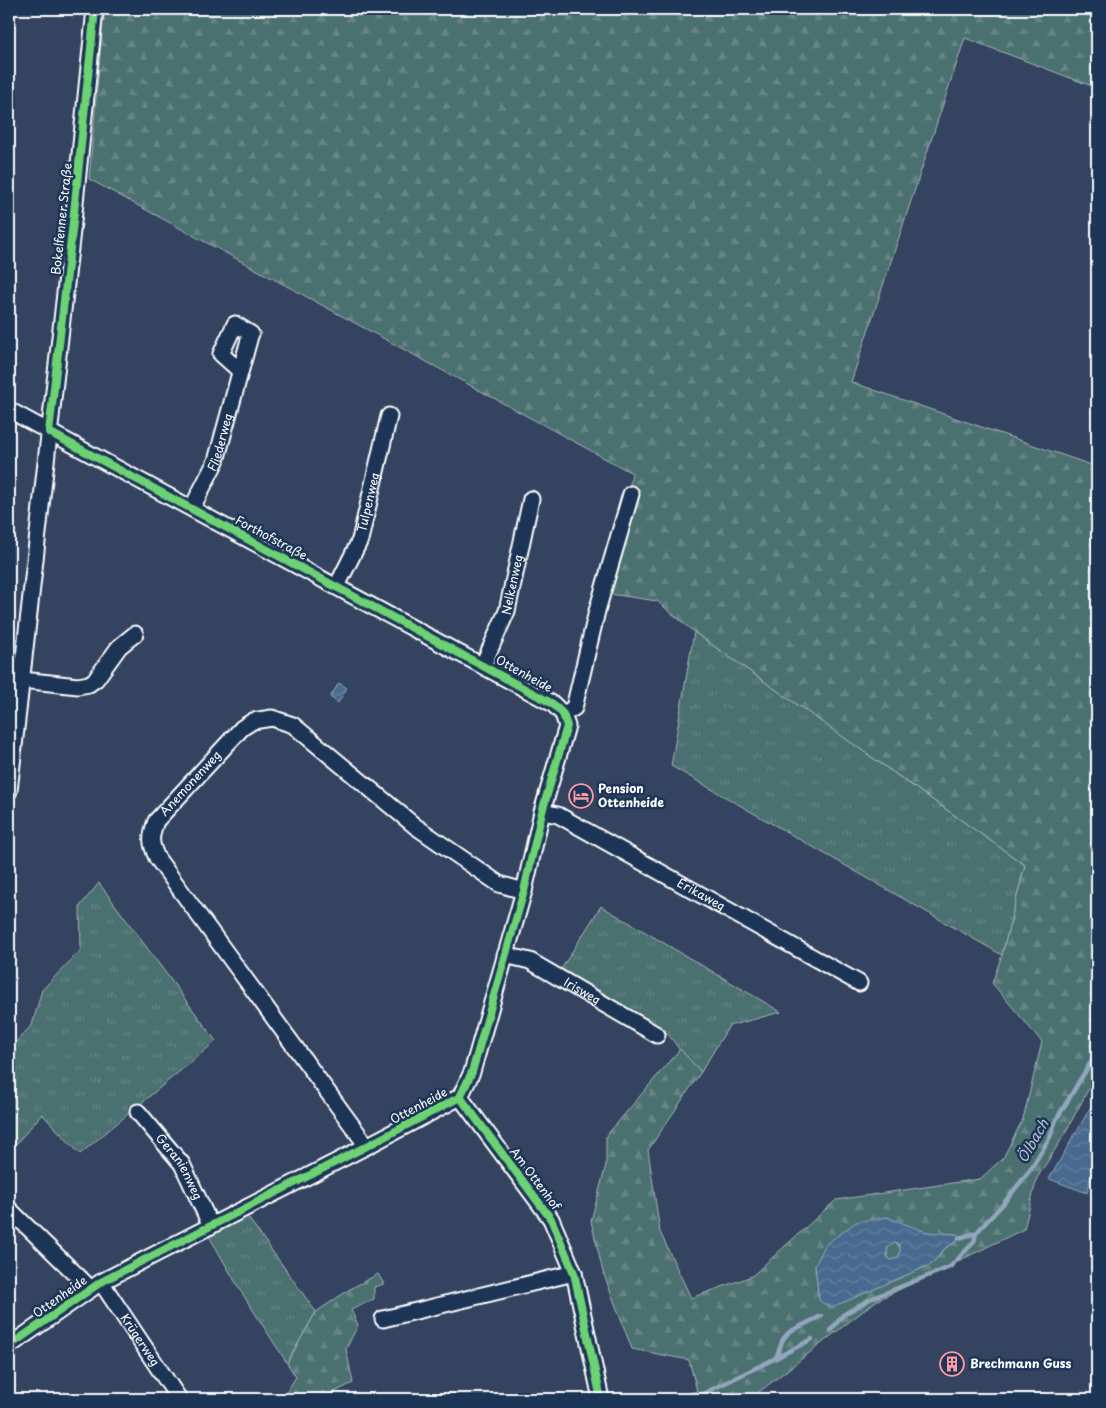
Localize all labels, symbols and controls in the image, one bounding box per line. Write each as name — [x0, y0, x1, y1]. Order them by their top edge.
street label: Bokelfenner Straße — [46, 162, 76, 276]
street label: Fliederweg — [202, 411, 237, 474]
street label: Tulpenweg — [352, 470, 384, 534]
street label: Forthofstraße — [232, 511, 311, 564]
street label: Nelkenweg — [496, 553, 527, 616]
street label: Ottenheide — [493, 650, 556, 696]
street label: Anemonenweg — [155, 746, 225, 820]
place label: Pension Ottenheide — [598, 779, 664, 811]
hotel icon: Pension Ottenheide — [568, 783, 594, 809]
street label: Erikaweg — [674, 873, 729, 915]
street label: Irisweg — [561, 973, 604, 1008]
street label: Ottenheide — [387, 1082, 450, 1128]
water label: Ölbach — [1012, 1114, 1054, 1166]
street label: Geranienweg — [152, 1129, 207, 1202]
street label: Am Ottenhof — [506, 1143, 566, 1215]
street label: Ottenheide — [29, 1271, 90, 1321]
street label: Krügerweg — [117, 1310, 165, 1370]
building icon: Brechmann Guss — [939, 1351, 965, 1377]
place label: Brechmann Guss — [970, 1354, 1072, 1372]

